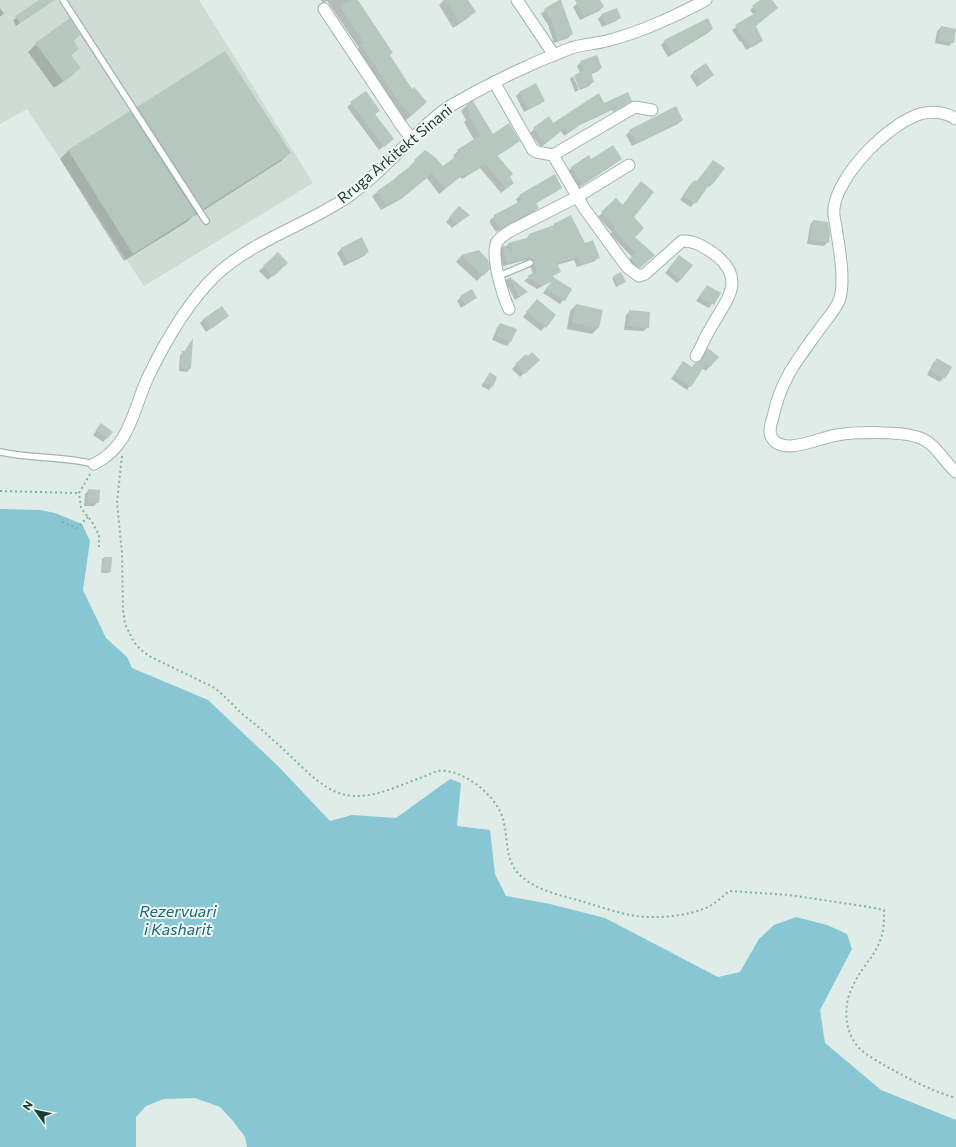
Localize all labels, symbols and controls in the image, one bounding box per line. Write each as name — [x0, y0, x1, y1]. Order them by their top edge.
street label: Rruga Arkitekt Sinani — [333, 100, 455, 206]
water label: Rezervuari i Kasharit — [139, 901, 218, 938]
north arrow — [16, 1091, 56, 1131]
text: N — [19, 1098, 35, 1112]

